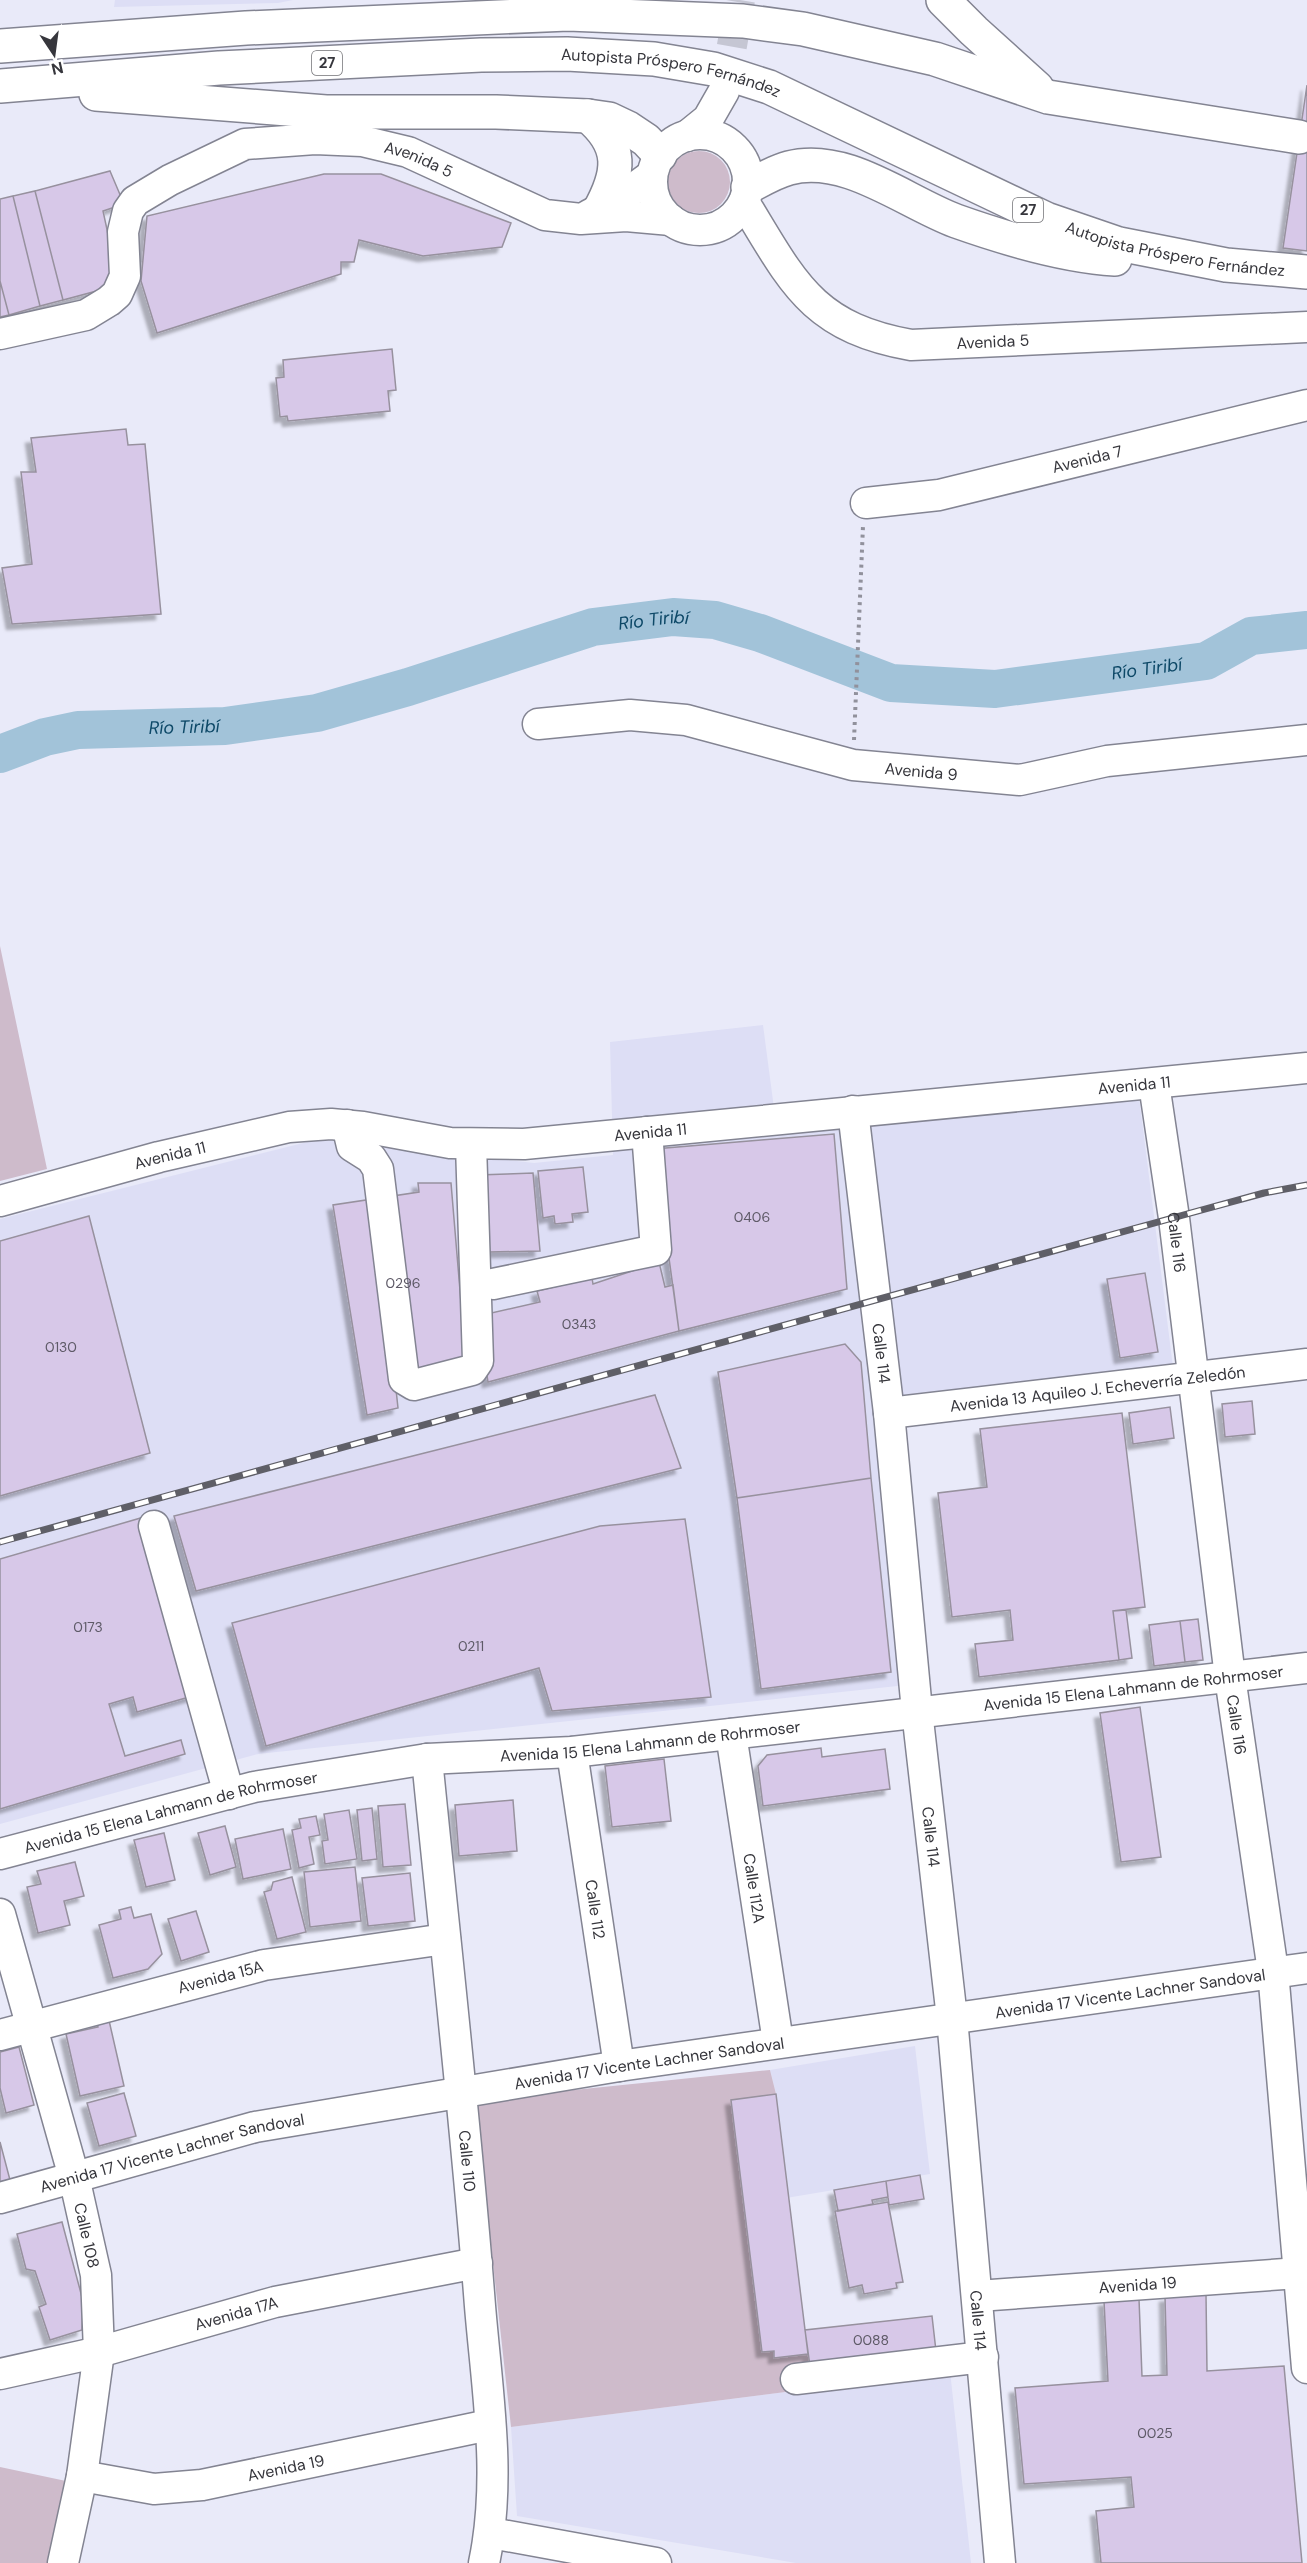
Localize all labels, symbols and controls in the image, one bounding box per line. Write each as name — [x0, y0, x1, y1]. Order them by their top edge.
north arrow — [24, 24, 84, 84]
street label: Autopista Próspero Fernández — [561, 43, 784, 102]
road number: 27 — [312, 51, 342, 75]
text: N — [49, 57, 65, 80]
street label: Avenida 5 — [382, 136, 457, 182]
road number: 27 — [1013, 198, 1043, 222]
street label: Autopista Próspero Fernández — [1063, 216, 1286, 281]
street label: Avenida 5 — [956, 329, 1030, 353]
street label: Avenida 7 — [1050, 440, 1124, 477]
water label: Río Tiribí — [617, 605, 692, 636]
water label: Río Tiribí — [1110, 652, 1186, 685]
water label: Río Tiribí — [148, 714, 222, 740]
street label: Avenida 9 — [884, 757, 958, 785]
street label: Avenida 11 — [1097, 1071, 1171, 1099]
street label: Avenida 11 — [613, 1118, 688, 1146]
street label: Avenida 11 — [132, 1136, 208, 1174]
house number: 0406 — [734, 1208, 770, 1226]
street label: Calle 116 — [1163, 1211, 1191, 1274]
house number: 0296 — [386, 1274, 420, 1292]
house number: 0343 — [562, 1315, 596, 1333]
street label: Calle 114 — [868, 1322, 896, 1385]
house number: 0130 — [45, 1338, 77, 1356]
street label: Avenida 13 Aquileo J. Echeverría Zeledón — [949, 1361, 1247, 1416]
house number: 0173 — [73, 1618, 103, 1636]
house number: 0211 — [458, 1637, 484, 1655]
street label: Avenida 15 Elena Lahmann de Rohrmoser — [982, 1660, 1284, 1715]
street label: Calle 116 — [1222, 1693, 1252, 1756]
street label: Avenida 15 Elena Lahmann de Rohrmoser — [500, 1715, 802, 1766]
street label: Avenida 15 Elena Lahmann de Rohrmoser — [22, 1766, 319, 1858]
street label: Calle 114 — [917, 1806, 945, 1868]
street label: Calle 112A — [739, 1852, 770, 1925]
street label: Calle 112 — [581, 1878, 610, 1940]
street label: Avenida 15A — [175, 1955, 266, 1998]
street label: Avenida 17 Vicente Lachner Sandoval — [993, 1964, 1267, 2023]
street label: Avenida 17 Vicente Lachner Sandoval — [512, 2032, 785, 2094]
street label: Avenida 17 Vicente Lachner Sandoval — [37, 2108, 306, 2197]
street label: Calle 110 — [454, 2129, 481, 2193]
street label: Calle 108 — [70, 2201, 105, 2270]
street label: Avenida 19 — [1098, 2271, 1177, 2298]
street label: Calle 114 — [966, 2289, 992, 2352]
street label: Avenida 17A — [192, 2291, 281, 2335]
house number: 0088 — [853, 2331, 889, 2349]
house number: 0025 — [1137, 2424, 1173, 2442]
street label: Avenida 19 — [245, 2449, 326, 2486]

